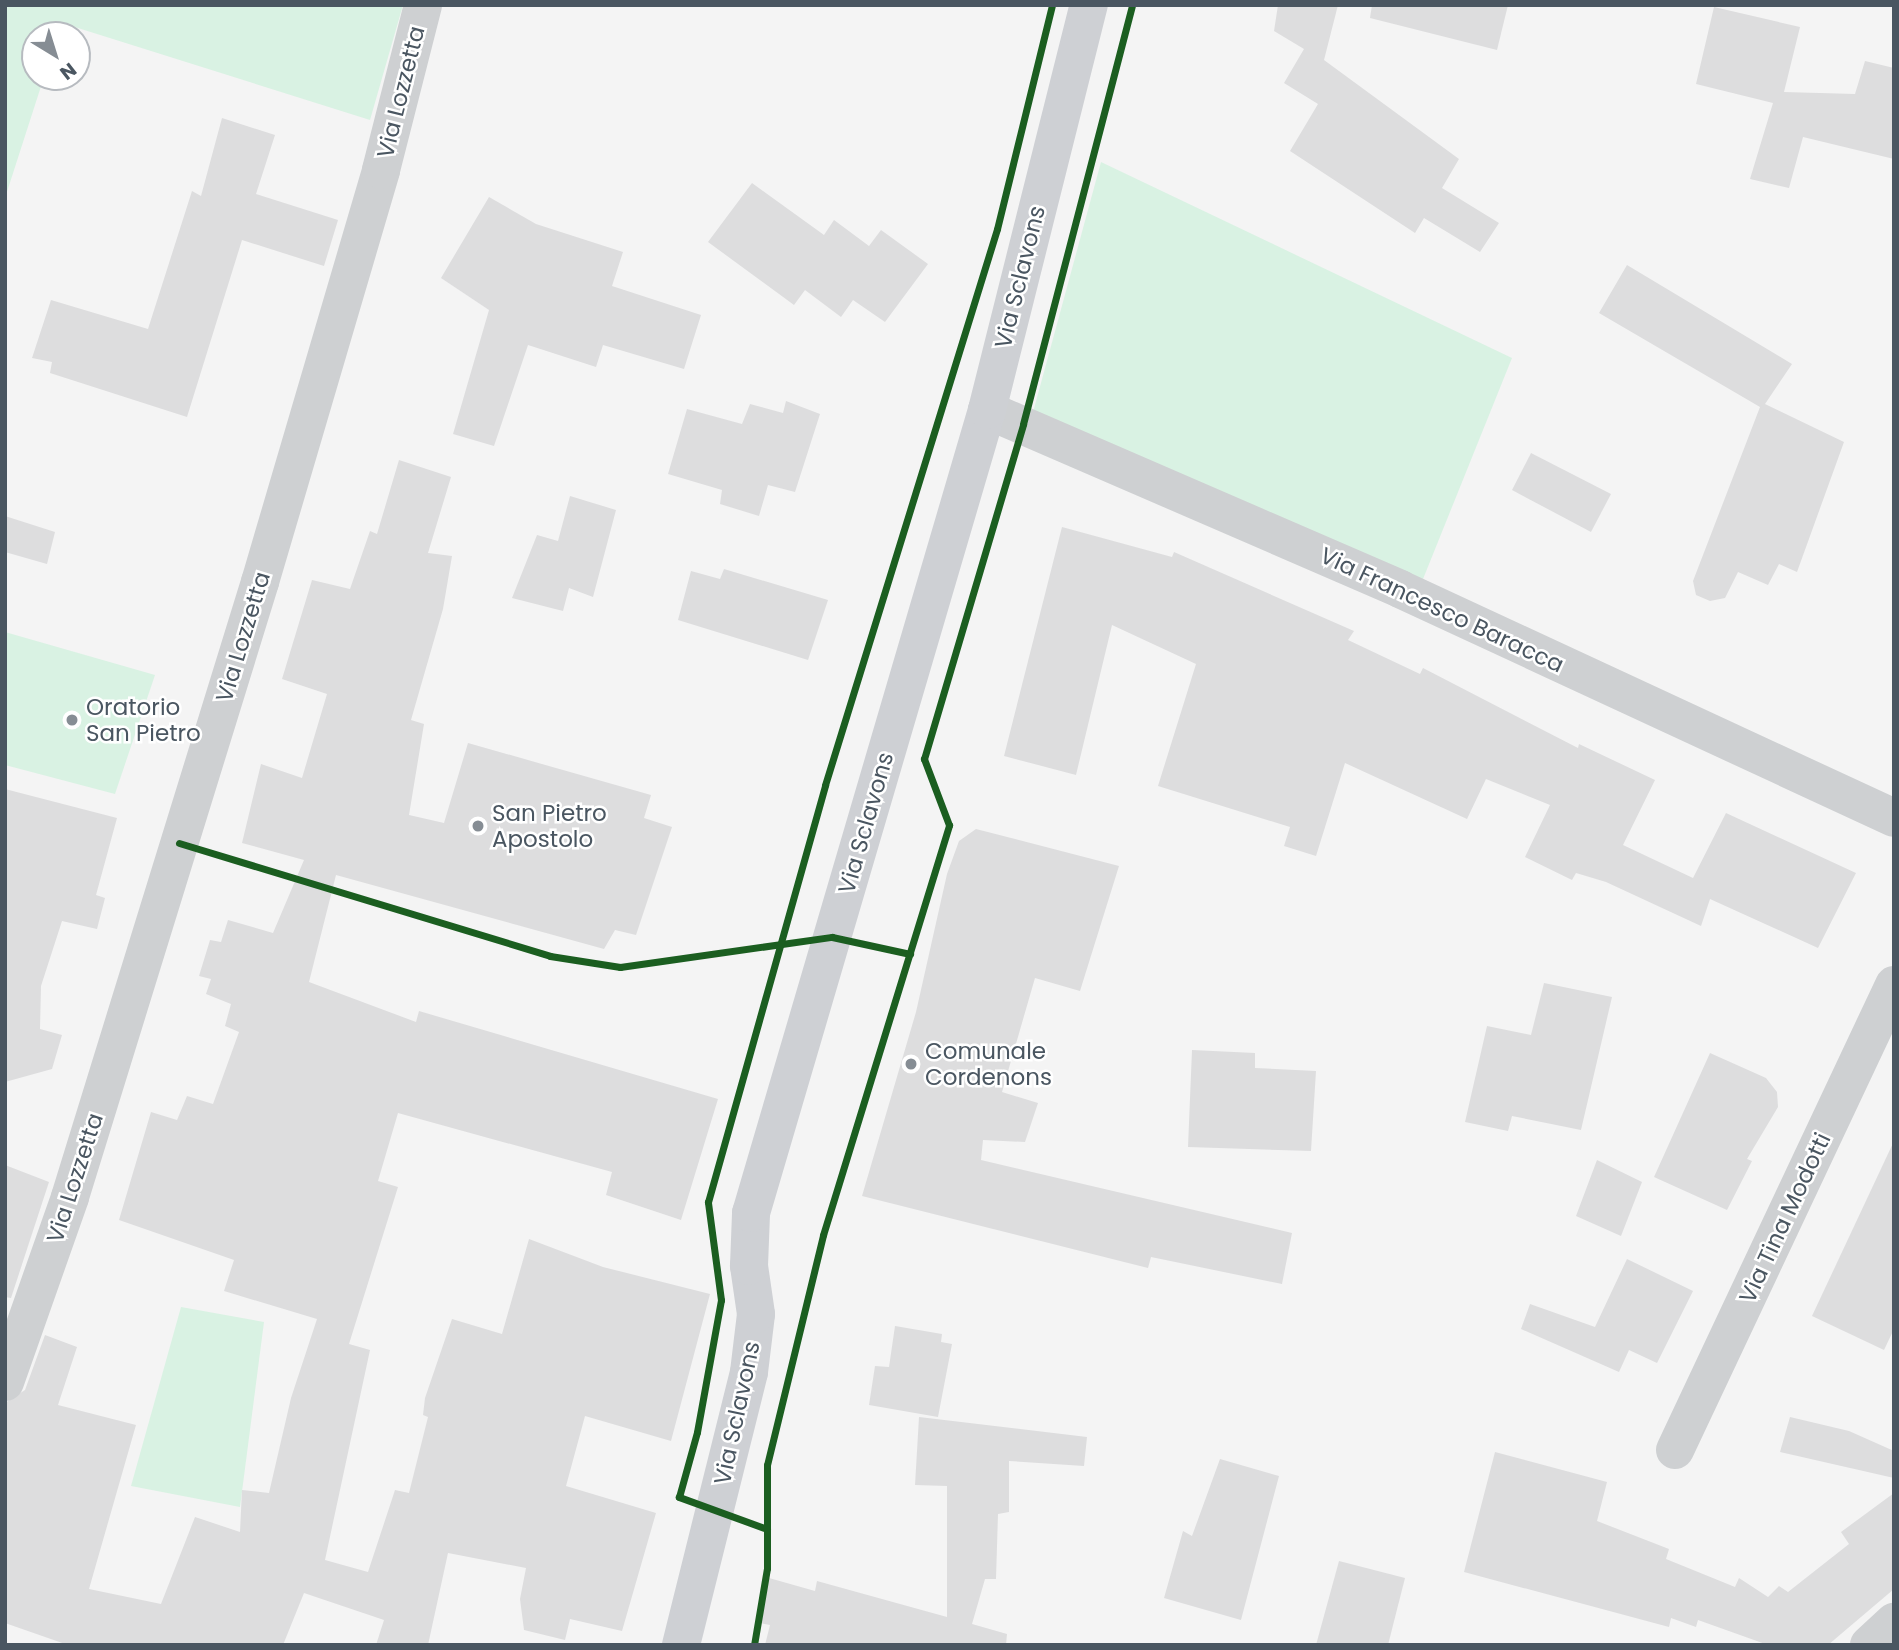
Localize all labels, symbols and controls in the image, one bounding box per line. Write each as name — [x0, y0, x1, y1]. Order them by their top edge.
north arrow — [21, 21, 91, 91]
street label: Via Lozzetta — [371, 23, 431, 161]
text: N — [54, 56, 82, 86]
street label: Via Sclavons — [989, 203, 1051, 351]
street label: Via Francesco Baracca — [1316, 541, 1568, 679]
street label: Via Lozzetta — [210, 568, 276, 706]
place label: Oratorio San Pietro — [86, 693, 201, 747]
marker: Oratorio San Pietro — [64, 712, 80, 728]
street label: Via Sclavons — [833, 749, 899, 897]
place label: San Pietro Apostolo — [492, 799, 607, 853]
marker: San Pietro Apostolo — [470, 818, 486, 834]
place label: Comunale Cordenons — [925, 1037, 1052, 1091]
marker: Comunale Cordenons — [903, 1056, 919, 1072]
street label: Via Lozzetta — [41, 1110, 109, 1246]
street label: Via Tina Modotti — [1733, 1129, 1837, 1307]
street label: Via Sclavons — [708, 1339, 766, 1487]

